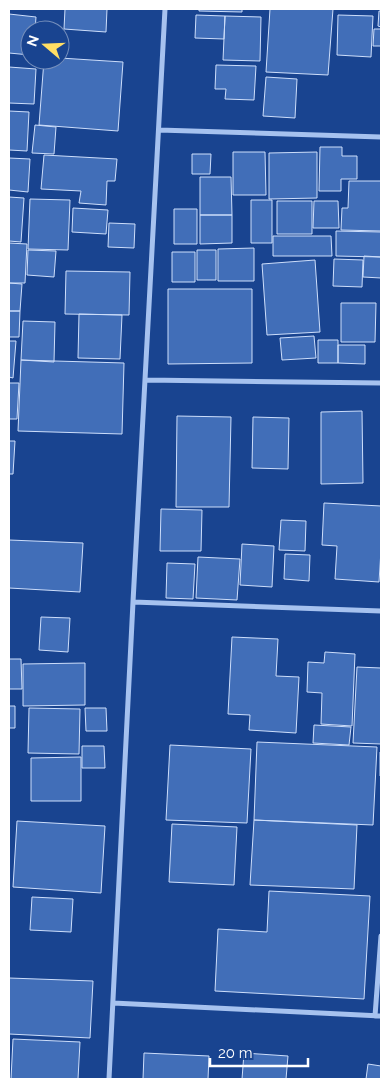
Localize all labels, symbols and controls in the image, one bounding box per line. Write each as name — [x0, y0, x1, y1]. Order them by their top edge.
north arrow — [20, 20, 70, 70]
text: N — [23, 33, 42, 48]
scale bar — [210, 1036, 308, 1068]
text: 20 m — [218, 1044, 253, 1062]

